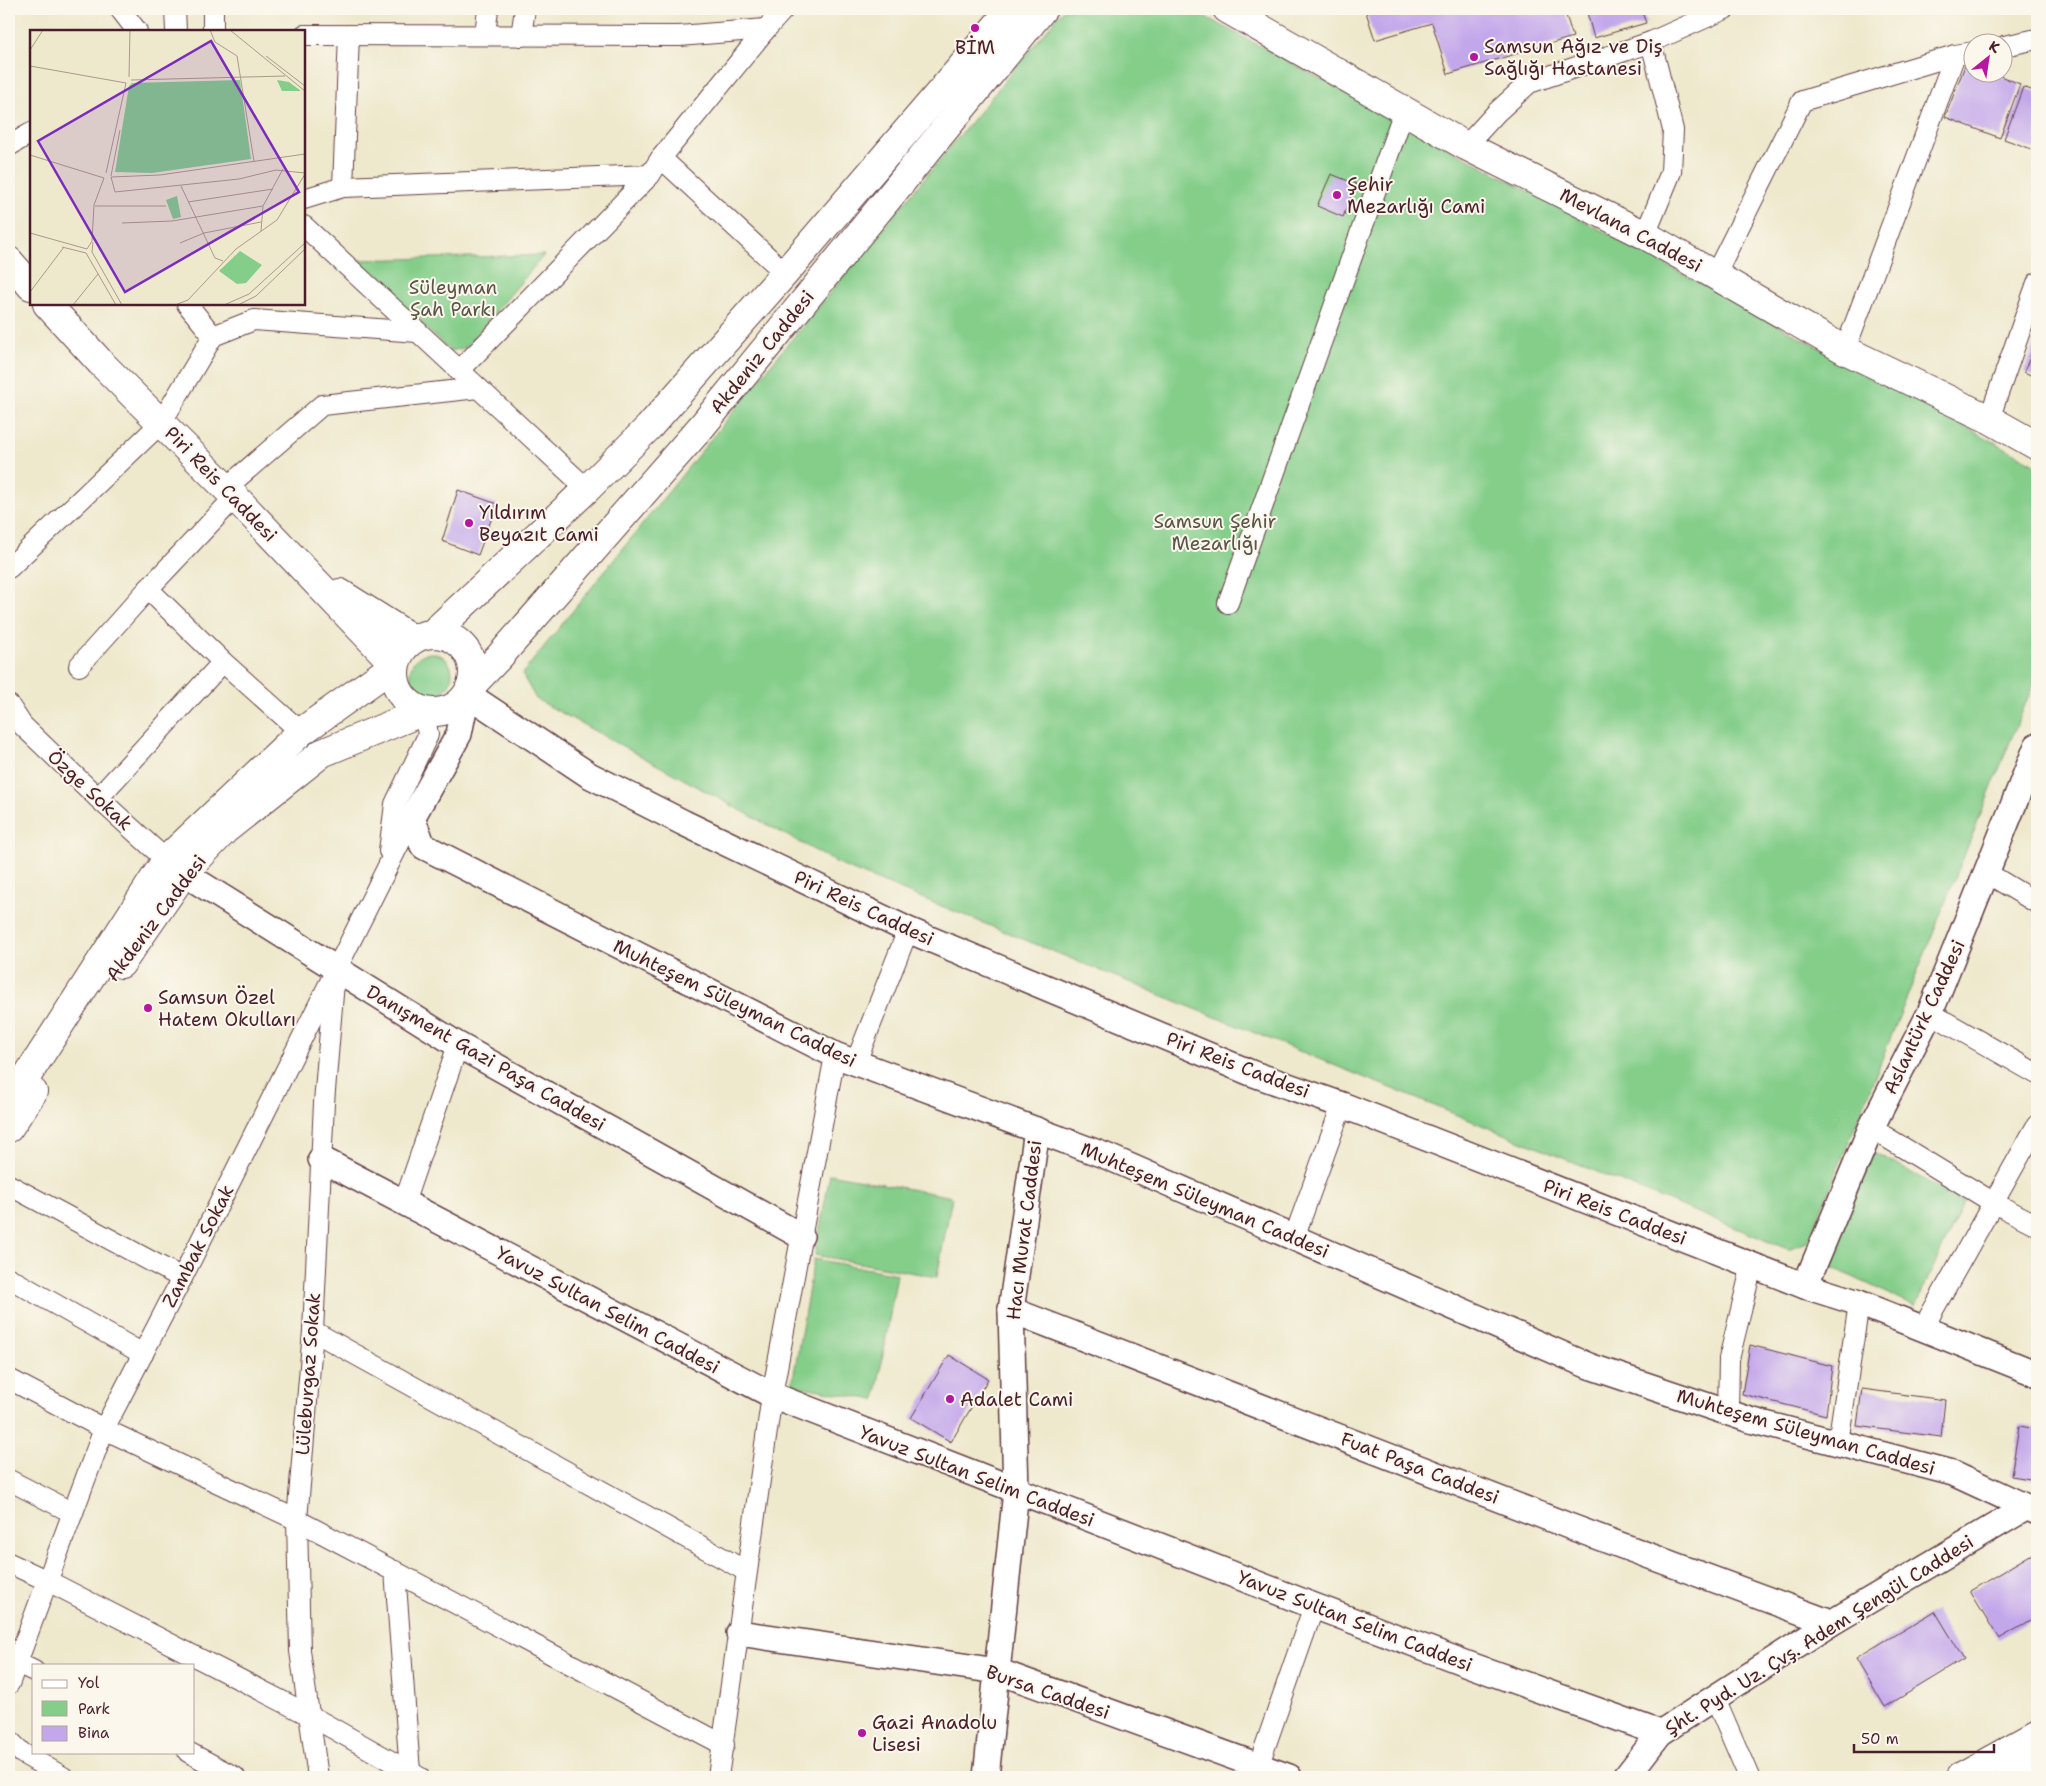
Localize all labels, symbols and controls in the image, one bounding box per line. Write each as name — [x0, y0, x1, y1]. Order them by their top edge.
marker: BİM — [969, 22, 981, 34]
inset map — [30, 30, 305, 305]
north arrow — [1964, 32, 2014, 82]
place label: Samsun Ağız ve Diş Sağlığı Hastanesi — [1484, 34, 1663, 81]
place label: BİM — [955, 35, 995, 60]
text: K — [1986, 37, 2004, 57]
marker: Samsun Ağız ve Diş Sağlığı Hastanesi — [1468, 51, 1480, 63]
place label: Şehir Mezarlığı Cami — [1347, 172, 1485, 219]
street label: Mevlana Caddesi — [1555, 182, 1707, 278]
marker: Şehir Mezarlığı Cami — [1331, 189, 1343, 201]
park label: Süleyman Şah Parkı — [409, 275, 497, 322]
street label: Akdeniz Caddesi — [704, 285, 820, 419]
street label: Piri Reis Caddesi — [159, 421, 283, 547]
place label: Yıldırım Beyazıt Cami — [479, 500, 599, 547]
park label: Samsun Şehir Mezarlığı — [1154, 509, 1276, 556]
marker: Yıldırım Beyazıt Cami — [463, 517, 475, 529]
street label: Özge Sokak — [42, 744, 138, 836]
street label: Akdeniz Caddesi — [100, 850, 212, 986]
street label: Piri Reis Caddesi — [790, 865, 938, 951]
street label: Muhteşem Süleyman Caddesi — [609, 933, 861, 1073]
street label: Aslantürk Caddesi — [1877, 936, 1971, 1098]
street label: Danışment Gazi Paşa Caddesi — [362, 979, 610, 1137]
place label: Samsun Özel Hatem Okulları — [158, 985, 296, 1032]
marker: Samsun Özel Hatem Okulları — [142, 1002, 154, 1014]
street label: Piri Reis Caddesi — [1163, 1026, 1313, 1104]
street label: Muhteşem Süleyman Caddesi — [1077, 1136, 1333, 1264]
street label: Hacı Murat Caddesi — [1001, 1139, 1047, 1321]
street label: Piri Reis Caddesi — [1540, 1173, 1690, 1251]
street label: Zambak Sokak — [156, 1180, 240, 1311]
street label: Yavuz Sultan Selim Caddesi — [492, 1240, 724, 1380]
street label: Lüleburgaz Sokak — [290, 1292, 326, 1456]
street label: Muhteşem Süleyman Caddesi — [1674, 1383, 1938, 1481]
place label: Adalet Cami — [960, 1387, 1073, 1412]
marker: Adalet Cami — [944, 1393, 956, 1405]
street label: Yavuz Sultan Selim Caddesi — [856, 1420, 1098, 1532]
street label: Fuat Paşa Caddesi — [1337, 1426, 1503, 1510]
street label: Şht. Pyd. Uz. Çvş. Adem Şengül Caddesi — [1660, 1529, 1978, 1741]
street label: Yavuz Sultan Selim Caddesi — [1234, 1565, 1476, 1677]
street label: Bursa Caddesi — [983, 1659, 1113, 1725]
legend — [32, 1664, 195, 1754]
text: Yol — [78, 1673, 100, 1693]
text: Park — [78, 1699, 110, 1719]
place label: Gazi Anadolu Lisesi — [872, 1710, 997, 1757]
scale bar — [1854, 1721, 1994, 1753]
text: Bina — [78, 1723, 110, 1743]
marker: Gazi Anadolu Lisesi — [856, 1727, 868, 1739]
text: 50 m — [1861, 1729, 1899, 1749]

